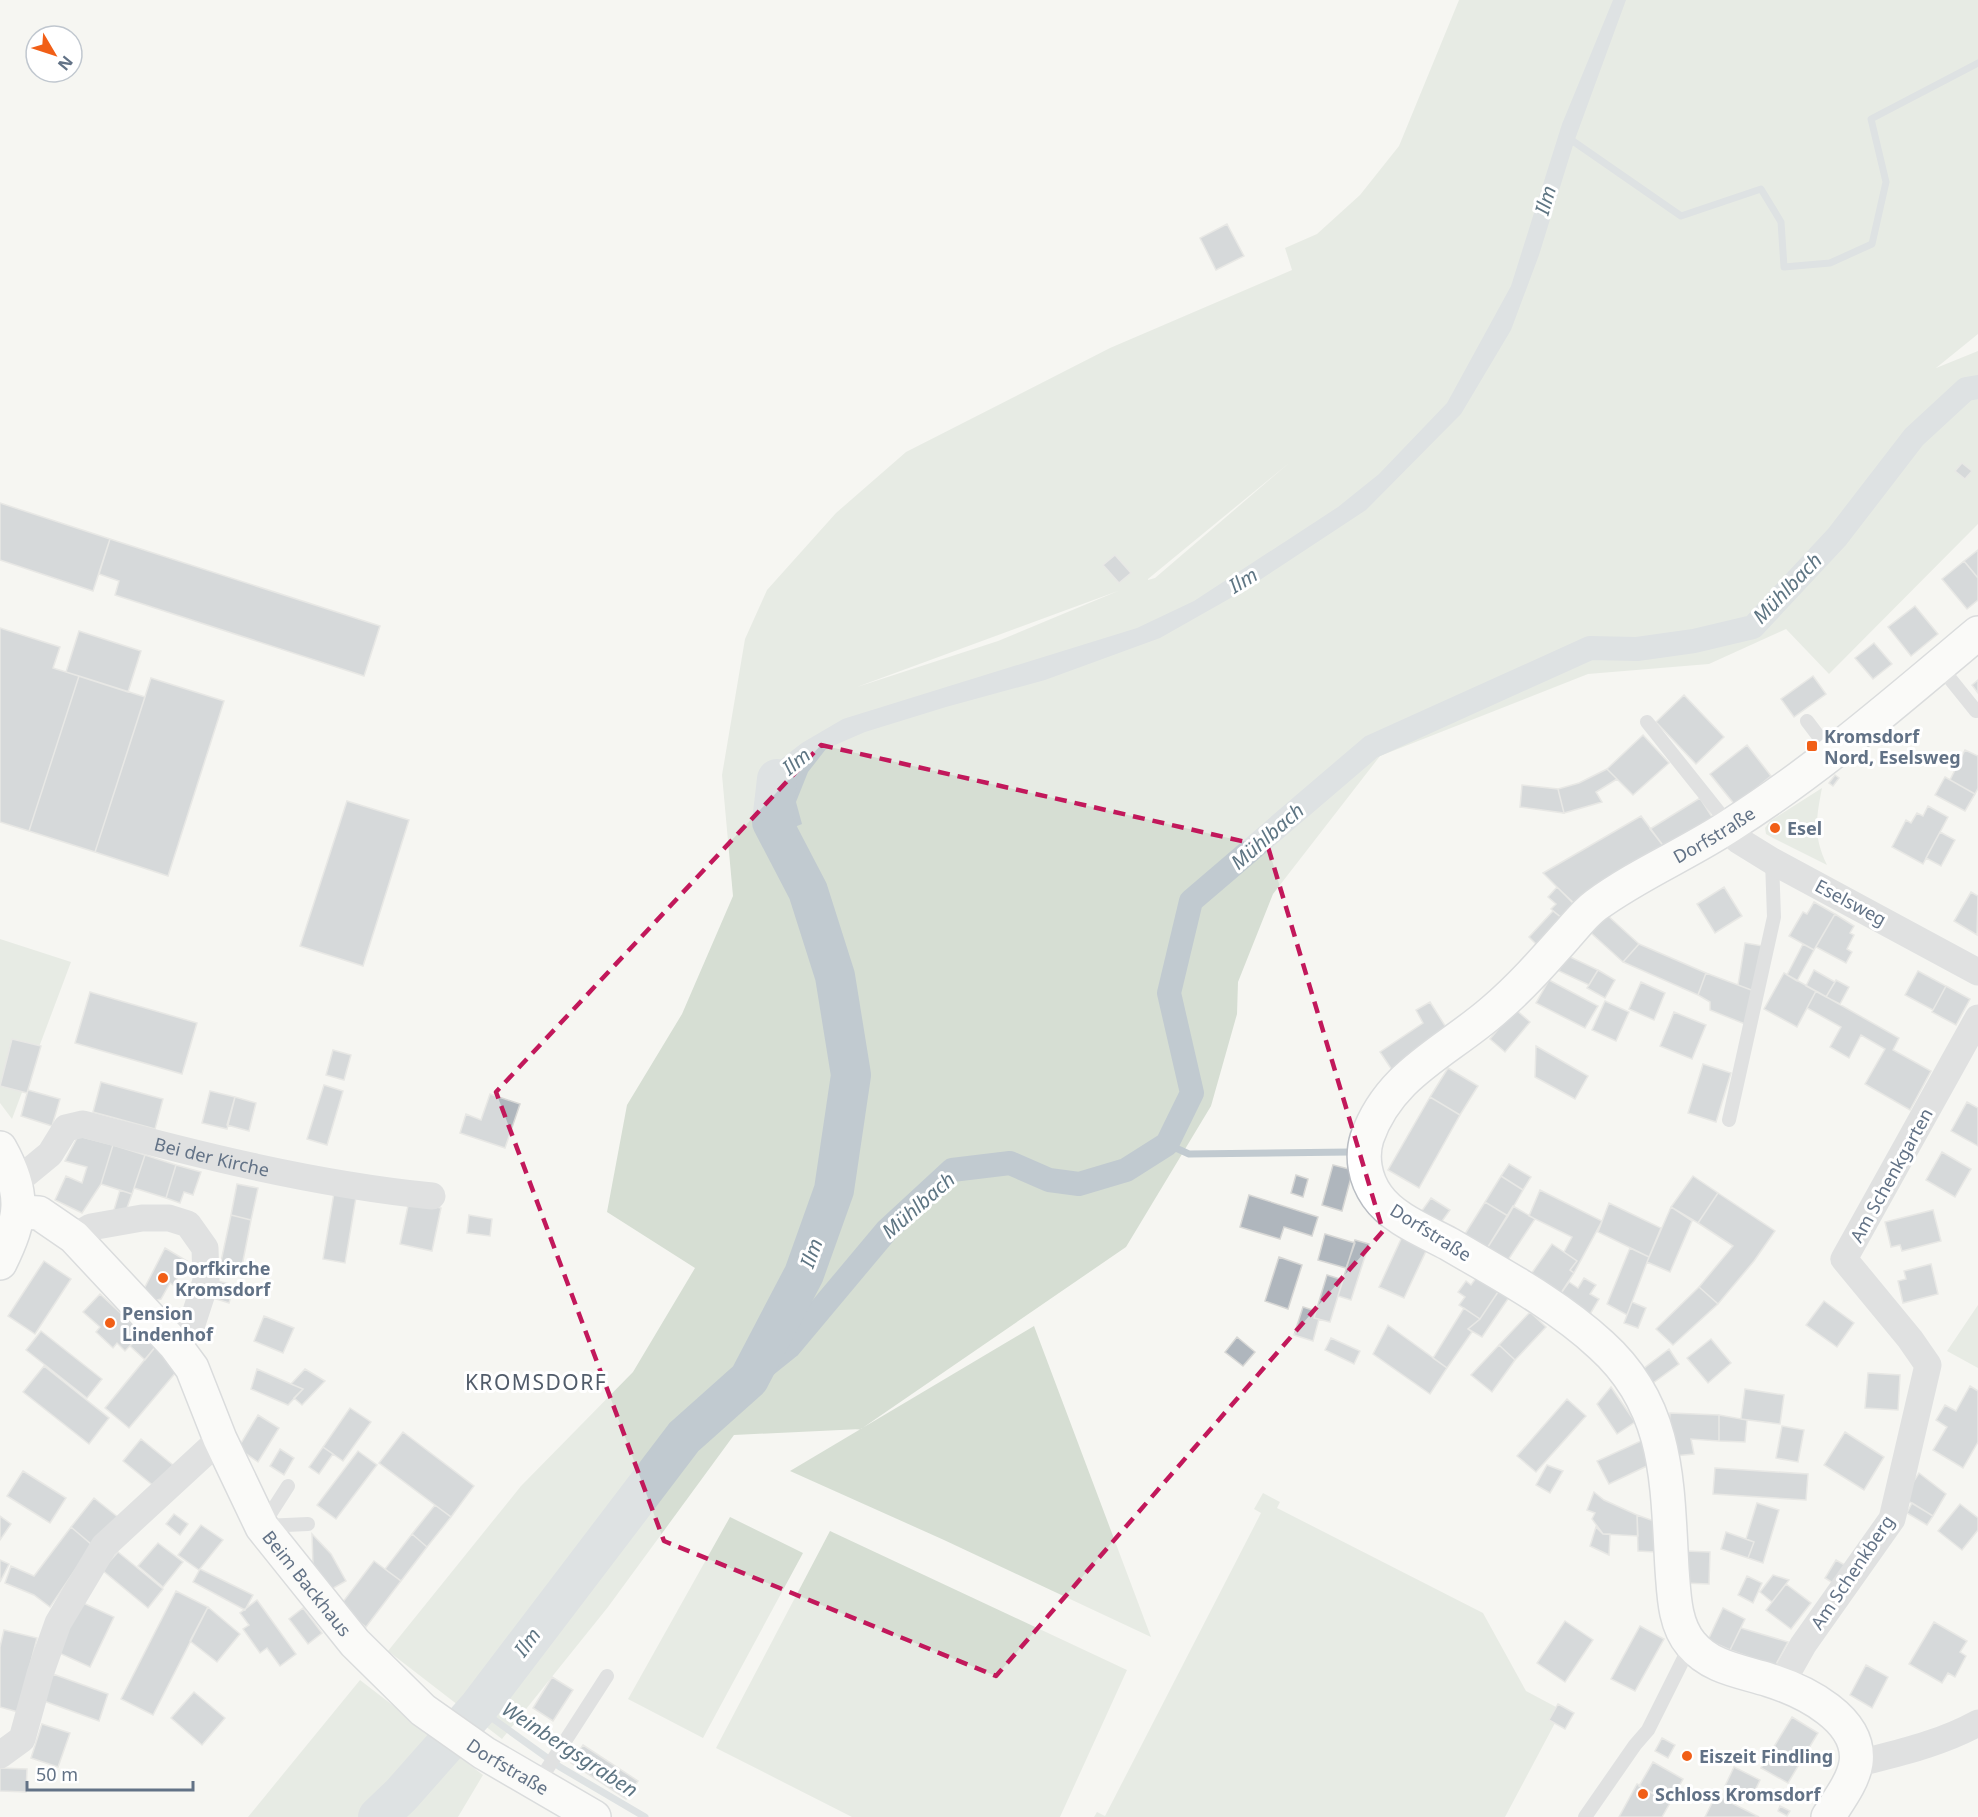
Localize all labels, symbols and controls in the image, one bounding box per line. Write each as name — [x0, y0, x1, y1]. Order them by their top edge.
north arrow — [24, 24, 84, 84]
text: N — [53, 51, 78, 75]
water label: Ilm — [1528, 182, 1562, 219]
water label: Mühlbach — [1746, 547, 1828, 629]
water label: Ilm — [1223, 561, 1263, 600]
place label: Kromsdorf Nord, Eselsweg — [1824, 724, 1961, 769]
marker: Kromsdorf Nord, Eselsweg — [1805, 739, 1819, 753]
water label: Ilm — [775, 741, 816, 781]
water label: Mühlbach — [1225, 797, 1309, 875]
street label: Dorfstraße — [1669, 801, 1759, 868]
place label: Esel — [1787, 816, 1822, 840]
marker: Esel — [1768, 821, 1782, 835]
street label: Eselsweg — [1811, 873, 1891, 931]
street label: Am Schenkgarten — [1844, 1104, 1938, 1246]
street label: Bei der Kirche — [152, 1131, 272, 1182]
water label: Mühlbach — [876, 1166, 960, 1244]
street label: Dorfstraße — [1386, 1198, 1476, 1266]
water label: Ilm — [793, 1235, 829, 1272]
place label: Dorfkirche Kromsdorf — [175, 1256, 271, 1301]
marker: Dorfkirche Kromsdorf — [156, 1271, 170, 1285]
place label: Pension Lindenhof — [122, 1301, 214, 1346]
marker: Pension Lindenhof — [103, 1316, 117, 1330]
district label: KROMSDORF — [465, 1368, 607, 1396]
street label: Am Schenkberg — [1805, 1510, 1899, 1634]
street label: Beim Backhaus — [257, 1525, 357, 1641]
water label: Ilm — [507, 1622, 547, 1663]
water label: Weinbergsgraben — [497, 1695, 643, 1803]
street label: Dorfstraße — [462, 1733, 553, 1800]
place label: Eiszeit Findling — [1699, 1744, 1833, 1768]
marker: Eiszeit Findling — [1680, 1749, 1694, 1763]
scale bar — [27, 1754, 194, 1792]
text: 50 m — [36, 1762, 78, 1786]
place label: Schloss Kromsdorf — [1655, 1782, 1821, 1806]
marker: Schloss Kromsdorf — [1636, 1787, 1650, 1801]

